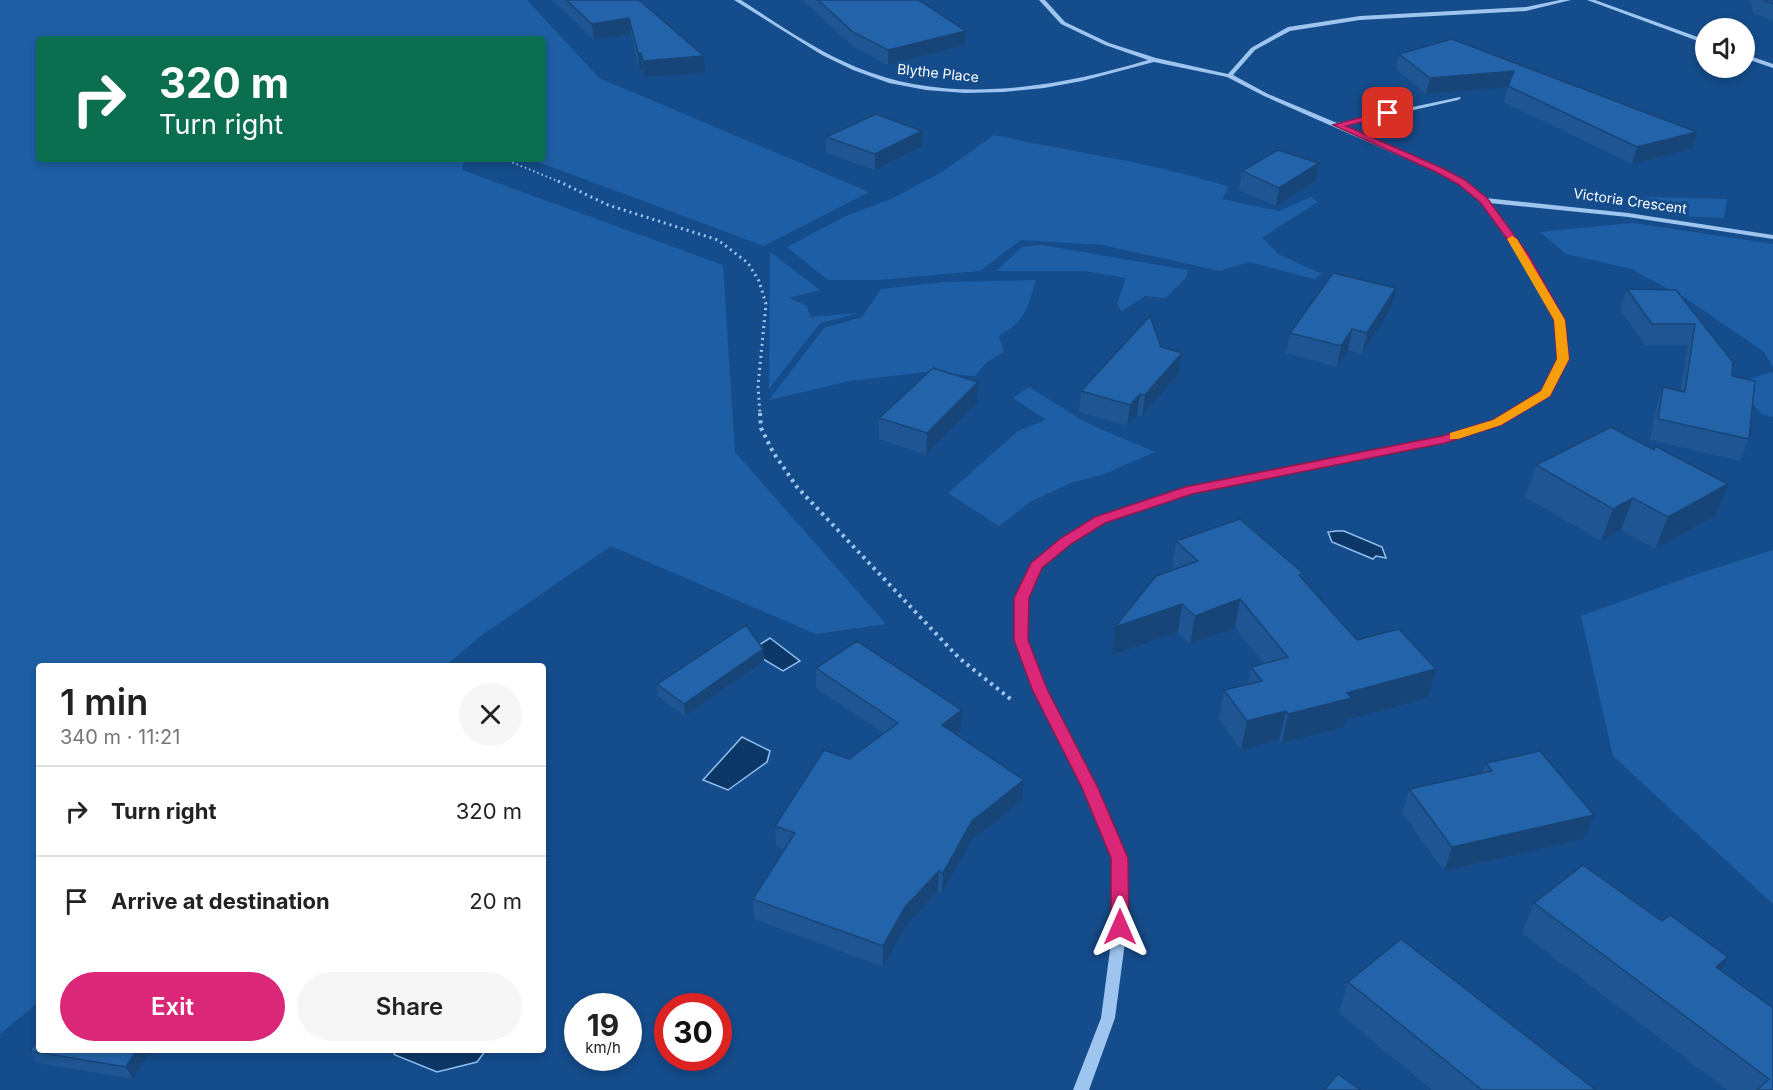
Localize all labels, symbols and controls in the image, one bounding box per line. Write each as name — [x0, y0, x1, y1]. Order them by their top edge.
map controls — [1695, 18, 1755, 78]
button: sound — [1695, 18, 1755, 78]
text: 320 m — [159, 57, 289, 108]
icon: right — [60, 60, 138, 138]
street label: Blythe Place — [896, 60, 980, 85]
pin — [1362, 87, 1413, 138]
icon: arrive — [1371, 96, 1404, 129]
text: Turn right — [159, 108, 283, 141]
street label: Victoria Crescent — [1572, 184, 1688, 217]
text: 1 min — [60, 680, 148, 724]
button: close — [459, 683, 522, 746]
text: 340 m · 11:21 — [60, 725, 180, 749]
icon: right — [60, 795, 93, 828]
text: Turn right — [111, 798, 217, 824]
text: 320 m — [456, 798, 522, 824]
icon: arrive — [60, 885, 93, 918]
text: Arrive at destination — [111, 888, 330, 914]
text: 20 m — [469, 888, 522, 914]
position arrow — [1088, 895, 1152, 959]
button: Exit — [60, 972, 285, 1041]
button: Share — [297, 972, 522, 1041]
speed limit sign: 30 — [654, 993, 732, 1071]
text: 19 — [587, 1007, 619, 1043]
text: km/h — [585, 1038, 621, 1057]

